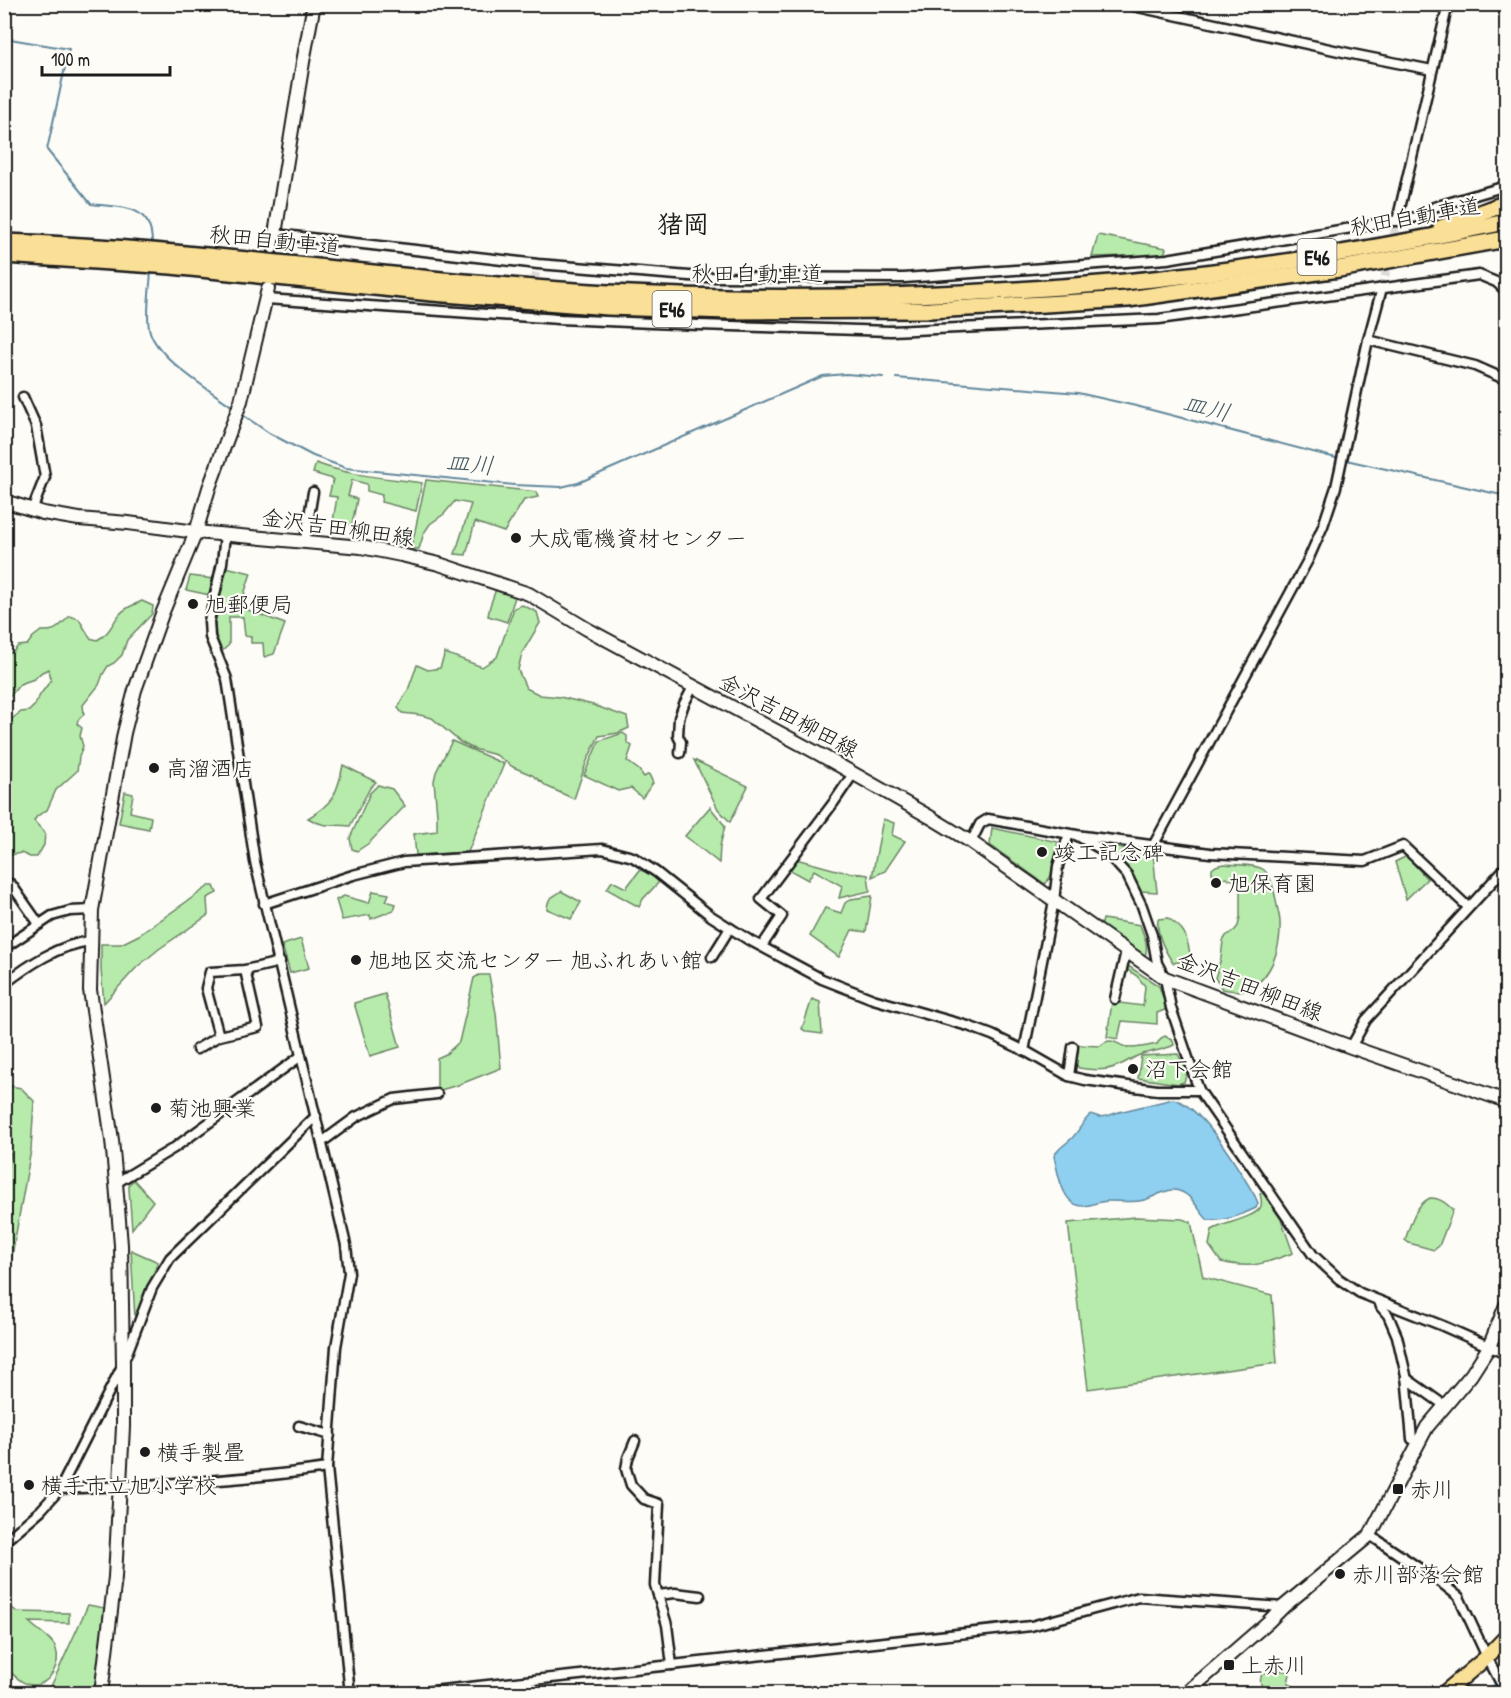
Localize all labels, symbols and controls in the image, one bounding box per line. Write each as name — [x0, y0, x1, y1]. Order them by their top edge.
scale bar — [42, 39, 170, 77]
text: 100 m — [51, 47, 90, 72]
street label: 秋田自動車道 — [1347, 190, 1483, 242]
district label: 猪岡 — [657, 206, 709, 241]
street label: 秋田自動車道 — [208, 218, 342, 262]
road number: E46 — [1298, 239, 1336, 275]
street label: 秋田自動車道 — [691, 258, 823, 288]
road number: E46 — [652, 291, 692, 327]
water label: 皿川 — [1180, 386, 1234, 428]
water label: 皿川 — [445, 445, 495, 481]
street label: 金沢吉田柳田線 — [260, 501, 416, 553]
place label: 大成電機資材センター — [528, 523, 747, 553]
marker: 大成電機資材センター — [509, 531, 523, 545]
place label: 旭郵便局 — [205, 589, 293, 619]
marker: 旭郵便局 — [186, 597, 200, 611]
street label: 金沢吉田柳田線 — [714, 666, 864, 764]
place label: 高溜酒店 — [166, 753, 254, 783]
marker: 高溜酒店 — [147, 761, 161, 775]
place label: 竣工記念碑 — [1054, 837, 1164, 867]
marker: 竣工記念碑 — [1035, 845, 1049, 859]
place label: 旭保育園 — [1228, 868, 1316, 898]
marker: 旭保育園 — [1209, 876, 1223, 890]
street label: 金沢吉田柳田線 — [1173, 944, 1327, 1028]
place label: 旭地区交流センター 旭ふれあい館 — [368, 945, 702, 975]
marker: 旭地区交流センター 旭ふれあい館 — [349, 953, 363, 967]
place label: 沼下会館 — [1145, 1054, 1233, 1084]
marker: 沼下会館 — [1126, 1062, 1140, 1076]
place label: 菊池興業 — [168, 1093, 256, 1123]
marker: 菊池興業 — [149, 1101, 163, 1115]
place label: 横手製畳 — [157, 1437, 245, 1467]
marker: 横手製畳 — [138, 1445, 152, 1459]
place label: 横手市立旭小学校 — [41, 1470, 217, 1500]
place label: 赤川 — [1410, 1474, 1454, 1504]
marker: 横手市立旭小学校 — [22, 1478, 36, 1492]
marker: 赤川 — [1391, 1482, 1405, 1496]
place label: 赤川部落会館 — [1352, 1559, 1484, 1589]
marker: 赤川部落会館 — [1333, 1567, 1347, 1581]
place label: 上赤川 — [1241, 1650, 1307, 1680]
marker: 上赤川 — [1222, 1658, 1236, 1672]

